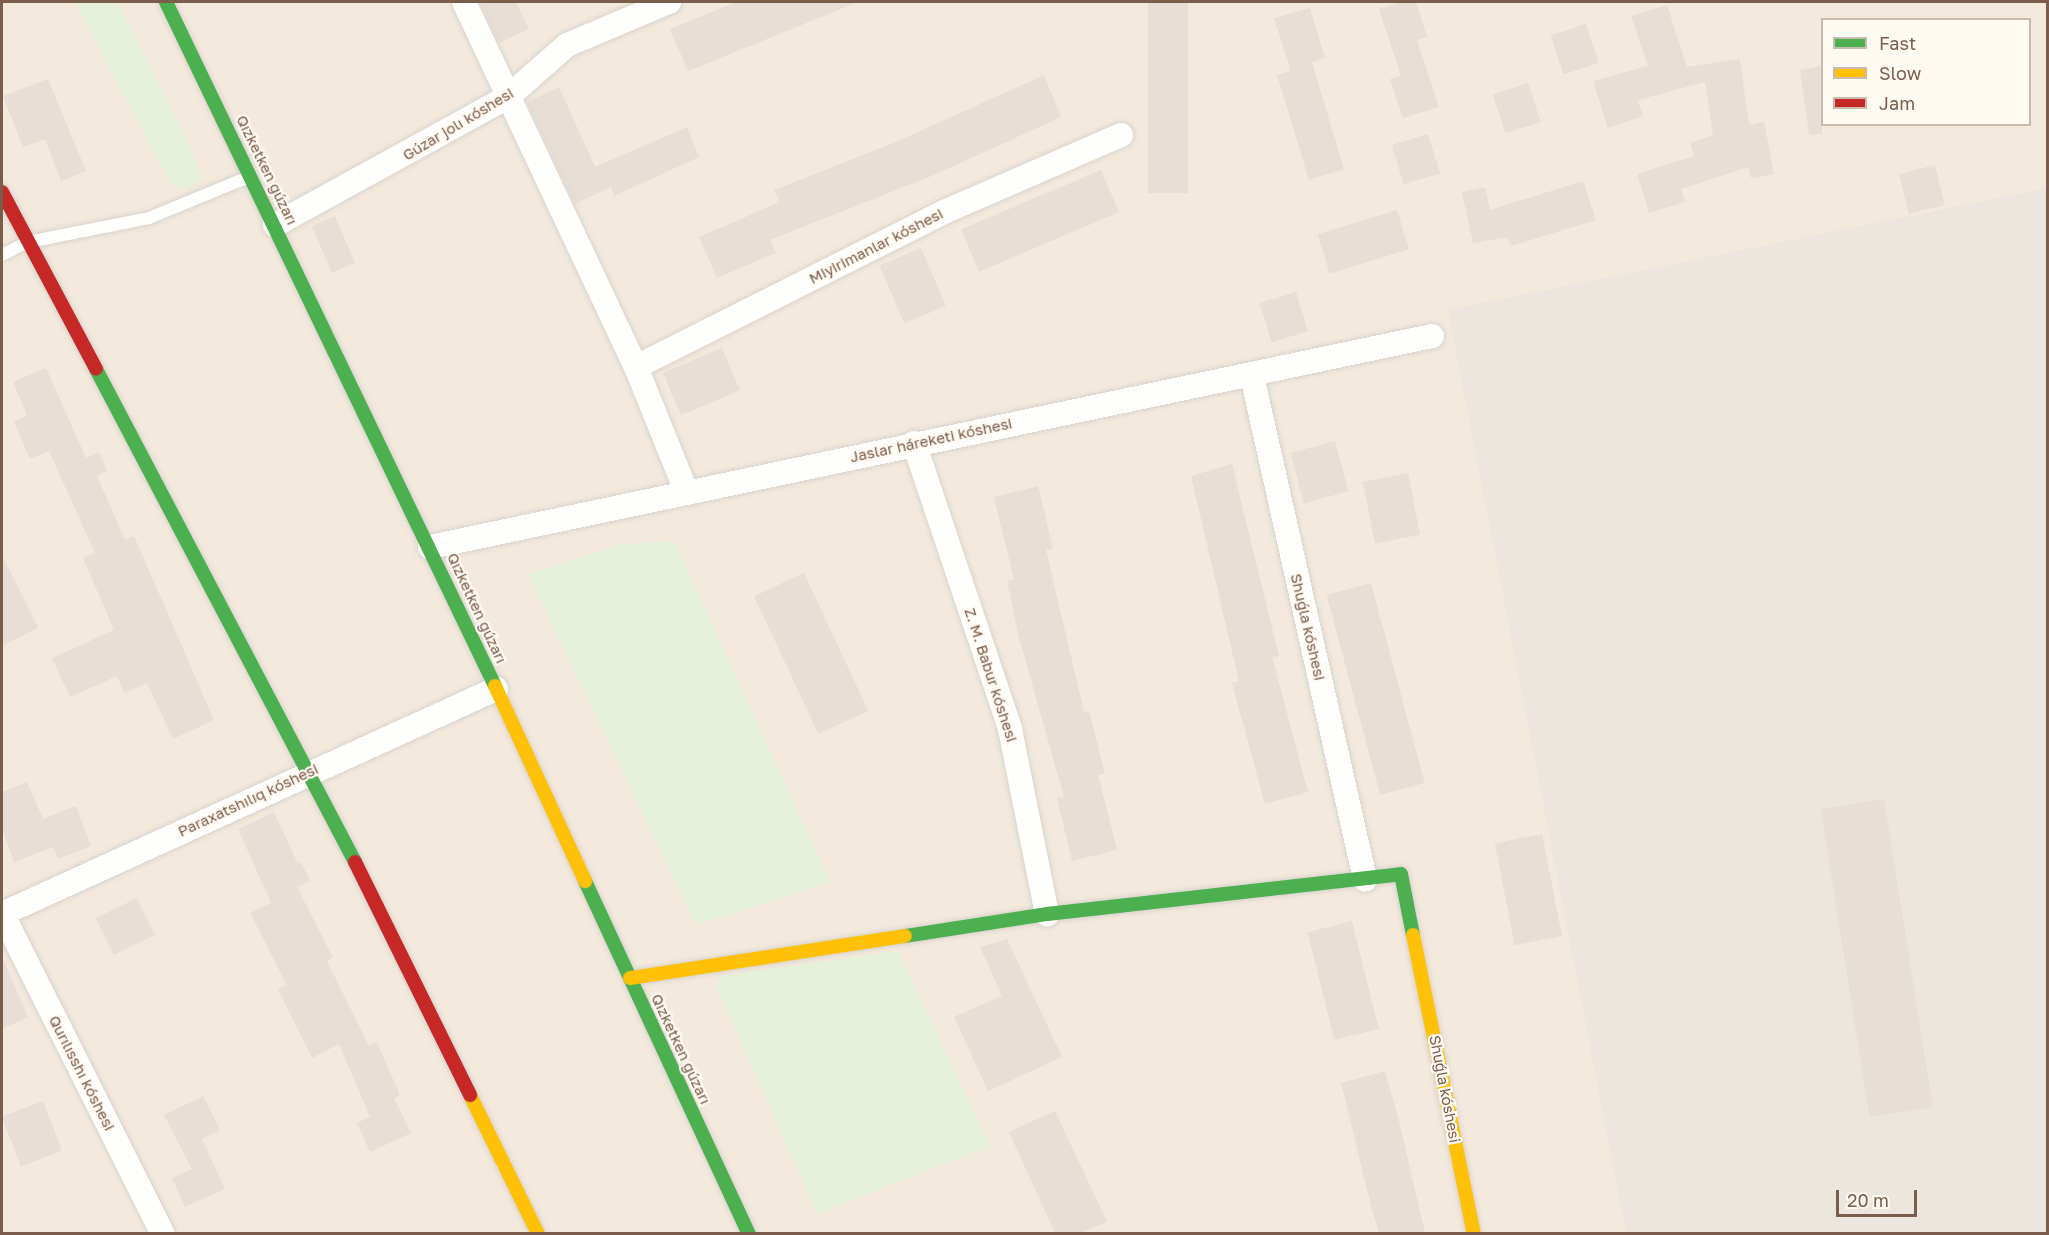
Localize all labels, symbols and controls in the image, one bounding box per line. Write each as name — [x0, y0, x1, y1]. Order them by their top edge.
legend — [1821, 18, 2031, 126]
text: Fast — [1879, 32, 1916, 54]
text: Slow — [1879, 62, 1921, 84]
street label: Gúzar jolı kóshesi — [399, 84, 517, 164]
text: Jam — [1879, 92, 1915, 114]
street label: Qızketken gúzarı — [233, 112, 301, 228]
street label: Miyirimanlar kóshesi — [806, 204, 946, 288]
street label: Jaslar háreketi kóshesi — [848, 414, 1014, 466]
street label: Qızketken gúzarı — [444, 550, 510, 666]
street label: Shuǵla kóshesi — [1287, 572, 1329, 682]
street label: Z. M. Babur kóshesi — [961, 606, 1021, 744]
street label: Paraxatshılıq kóshesi — [175, 760, 321, 840]
street label: Qızketken gúzarı — [648, 991, 714, 1107]
street label: Qurılısshı kóshesi — [45, 1012, 119, 1134]
street label: Shuǵla kóshesi — [1426, 1034, 1464, 1144]
scale bar — [1839, 1178, 1920, 1216]
text: 20 m — [1847, 1189, 1889, 1211]

